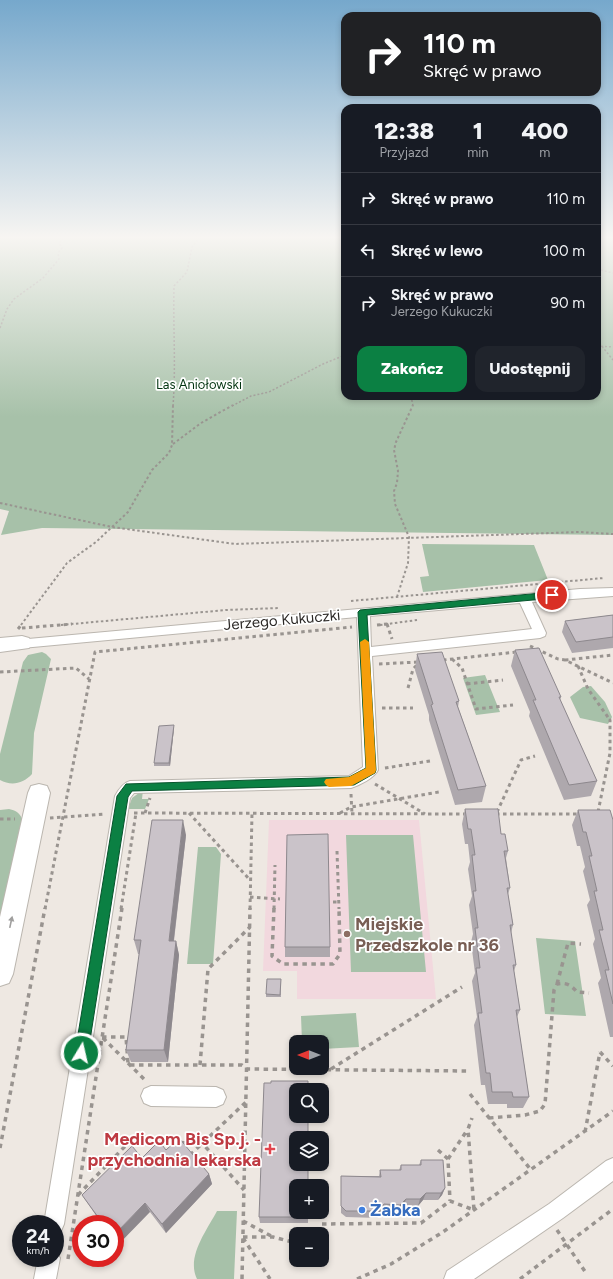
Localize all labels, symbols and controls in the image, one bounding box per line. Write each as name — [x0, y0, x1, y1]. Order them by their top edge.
text: 110 m — [423, 26, 496, 60]
icon: right — [357, 28, 409, 80]
text: Skręć w prawo — [423, 60, 542, 82]
text: 12:38 — [374, 116, 434, 145]
text: 1 — [473, 116, 483, 145]
text: 400 — [521, 116, 568, 145]
text: Przyjazd — [379, 145, 429, 160]
text: min — [467, 145, 488, 160]
text: m — [539, 145, 550, 160]
icon: right — [357, 188, 379, 210]
text: Skręć w prawo — [391, 190, 494, 208]
text: 110 m — [547, 190, 585, 208]
icon: left — [357, 240, 379, 262]
text: Skręć w lewo — [391, 242, 483, 260]
text: 100 m — [543, 242, 585, 260]
text: Skręć w prawo — [391, 286, 494, 304]
icon: right — [357, 292, 379, 314]
text: 90 m — [550, 294, 585, 312]
text: Jerzego Kukuczki — [391, 304, 493, 319]
button: Zakończ — [357, 346, 467, 392]
button: Udostępnij — [475, 346, 585, 392]
park label: Las Aniołowski — [156, 377, 242, 392]
pin — [535, 578, 569, 612]
icon: arrive — [541, 584, 563, 606]
street label: Jerzego Kukuczki — [223, 606, 341, 634]
place label: Miejskie Przedszkole nr 36 — [355, 913, 499, 956]
one-way arrow — [8, 916, 14, 928]
marker: Miejskie Przedszkole nr 36 — [342, 929, 352, 939]
position arrow — [60, 1032, 102, 1074]
north arrow — [289, 1035, 329, 1075]
map controls — [289, 1035, 329, 1267]
button: search — [289, 1083, 329, 1123]
place label: Medicom Bis Sp.j. - przychodnia lekarska — [87, 1128, 261, 1171]
button: layers — [289, 1131, 329, 1171]
marker: Medicom Bis Sp.j. - przychodnia lekarska — [264, 1143, 276, 1155]
button: + — [289, 1179, 329, 1219]
place label: Żabka — [370, 1199, 421, 1221]
marker: Żabka — [357, 1205, 367, 1215]
speed limit sign: 30 — [72, 1215, 124, 1267]
text: 24 — [26, 1224, 50, 1248]
button: − — [289, 1227, 329, 1267]
text: km/h — [27, 1244, 49, 1257]

